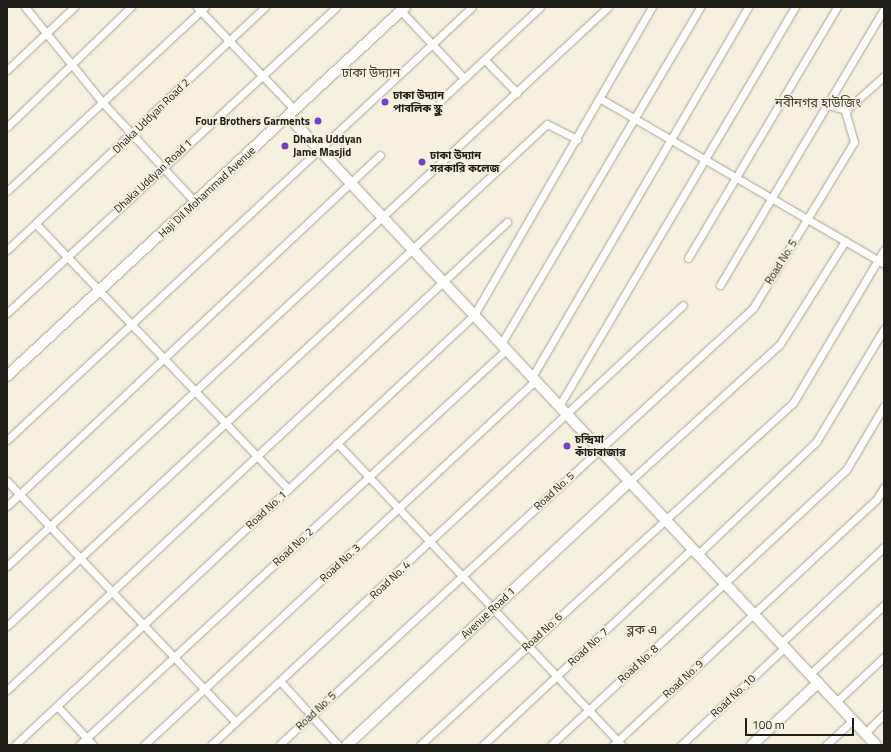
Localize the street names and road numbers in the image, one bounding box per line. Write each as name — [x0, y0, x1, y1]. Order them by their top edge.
street label: Dhaka Uddyan Road 2 — [110, 76, 192, 156]
street label: Dhaka Uddyan Road 1 — [111, 136, 195, 216]
street label: Haji Dil Mohammad Avenue — [156, 144, 258, 240]
street label: Road No. 5 — [762, 237, 800, 287]
street label: Road No. 5 — [531, 469, 577, 513]
street label: Road No. 1 — [243, 488, 289, 532]
street label: Road No. 2 — [270, 525, 316, 569]
street label: Road No. 3 — [317, 541, 363, 585]
street label: Road No. 4 — [367, 558, 413, 602]
street label: Avenue Road 1 — [458, 585, 518, 641]
street label: Road No. 6 — [519, 610, 565, 654]
street label: Road No. 7 — [565, 625, 611, 669]
street label: Road No. 8 — [615, 642, 661, 686]
street label: Road No. 9 — [660, 657, 706, 701]
street label: Road No. 10 — [708, 672, 758, 720]
street label: Road No. 5 — [293, 689, 339, 733]

